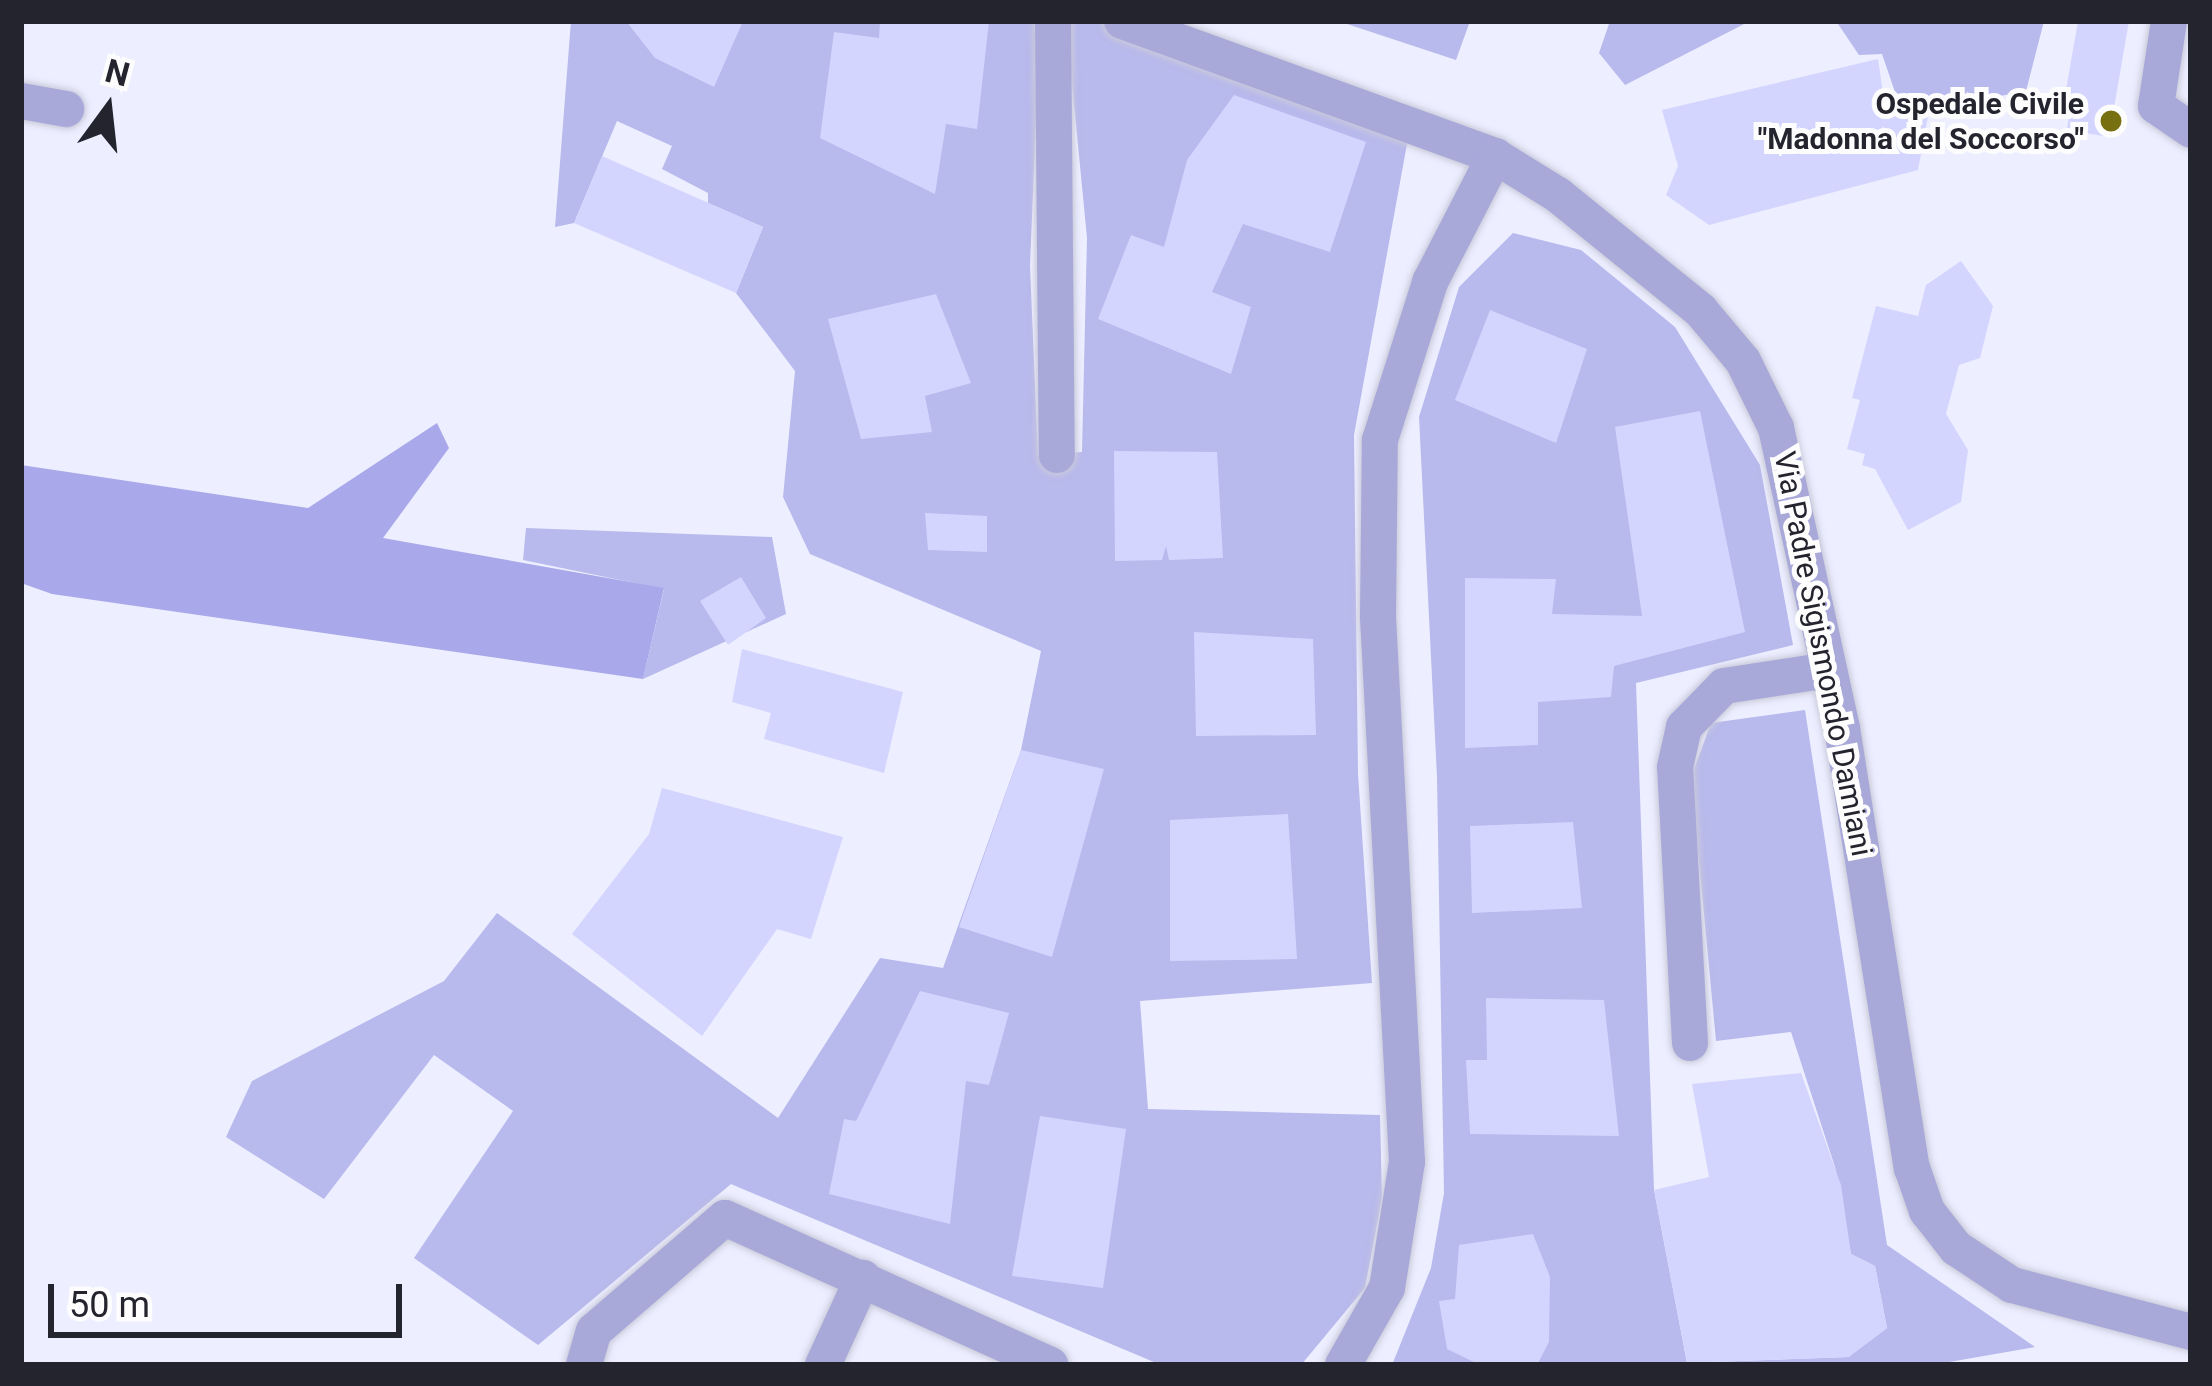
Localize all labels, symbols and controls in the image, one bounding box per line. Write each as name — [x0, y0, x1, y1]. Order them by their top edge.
north arrow — [48, 48, 168, 168]
text: N — [101, 51, 134, 95]
place label: Ospedale Civile "Madonna del Soccorso" — [1758, 86, 2084, 156]
marker: Ospedale Civile "Madonna del Soccorso" — [2095, 105, 2127, 137]
street label: Via Padre Sigismondo Damiani — [1766, 449, 1880, 859]
scale bar — [54, 1260, 408, 1334]
text: 50 m — [69, 1284, 150, 1326]

